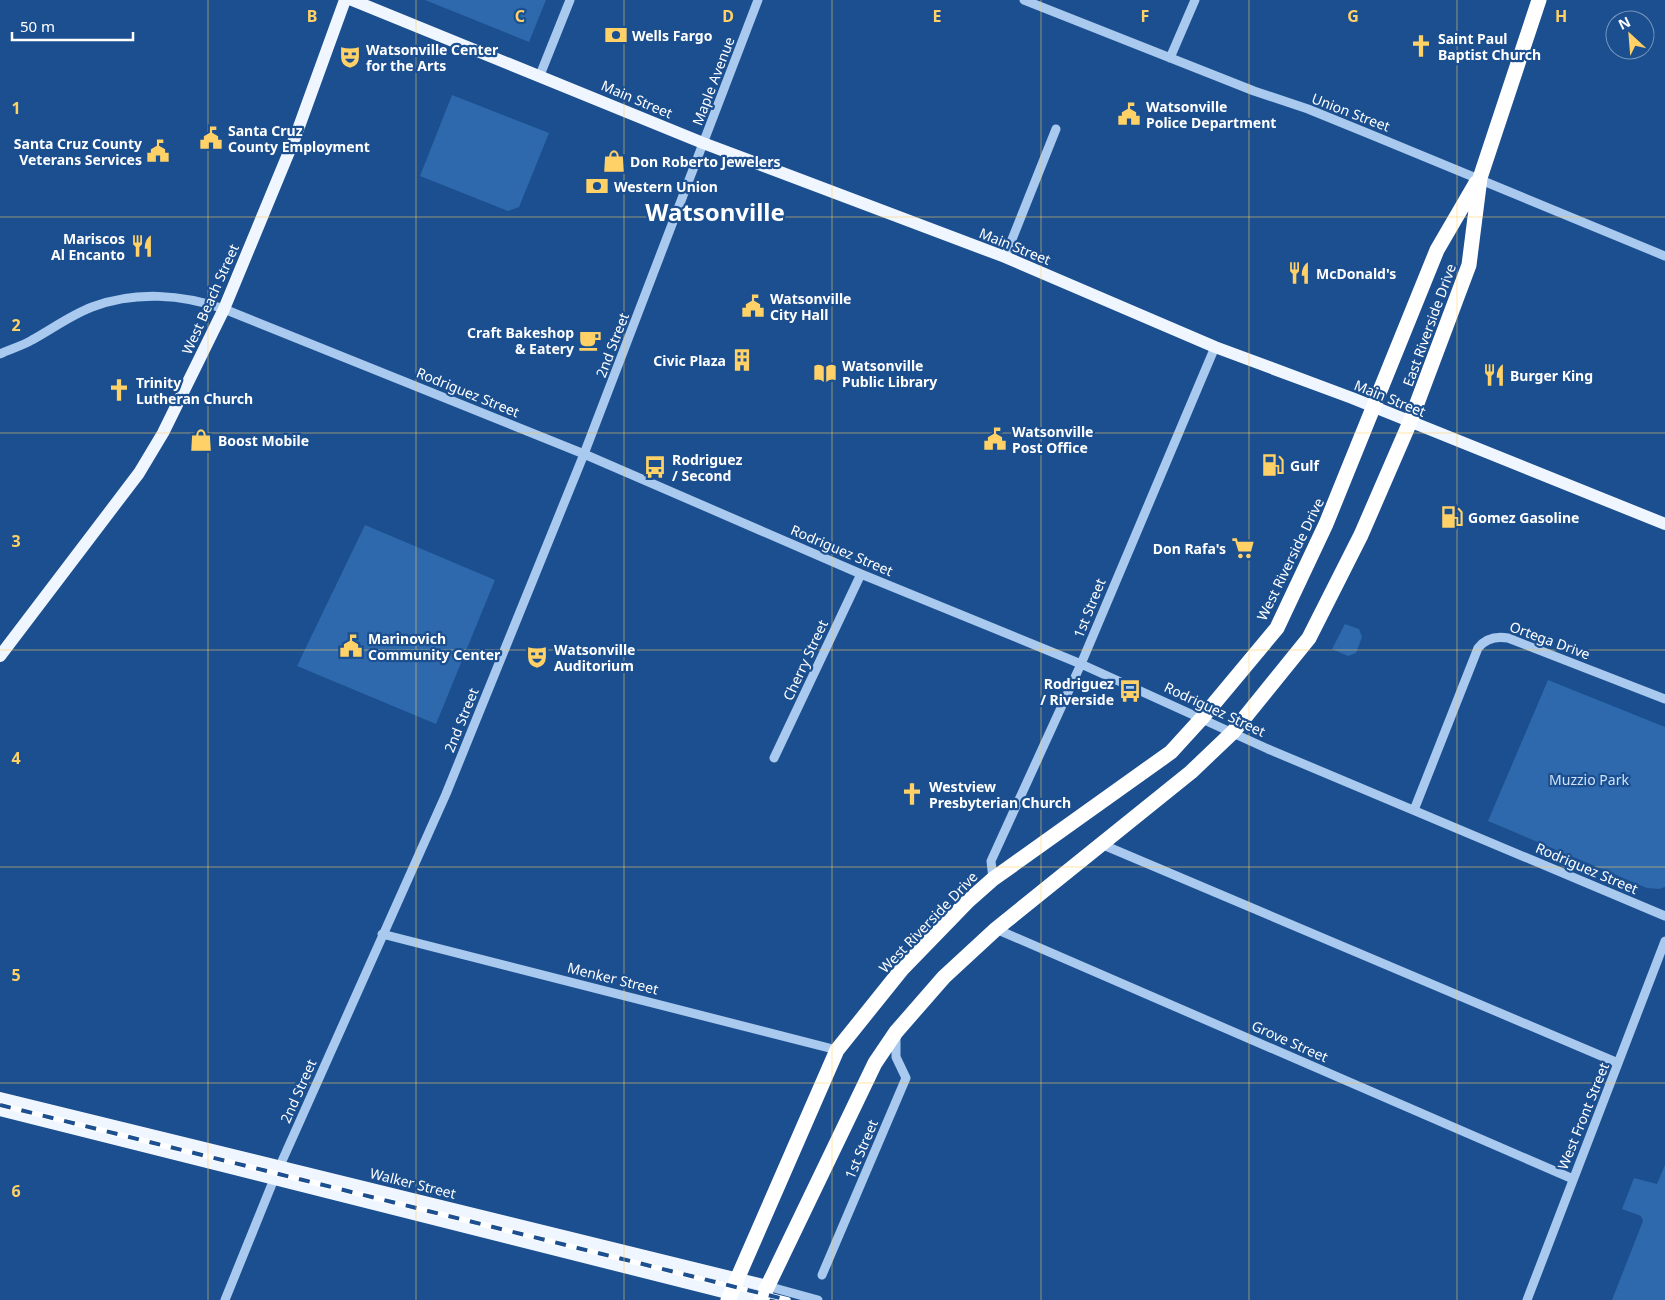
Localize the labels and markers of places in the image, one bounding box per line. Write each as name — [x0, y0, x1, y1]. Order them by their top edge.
bank icon: Wells Fargo — [603, 22, 629, 48]
place label: Wells Fargo — [632, 26, 713, 45]
place label: Saint Paul Baptist Church — [1438, 29, 1541, 64]
church icon: Saint Paul Baptist Church — [1408, 33, 1434, 59]
place label: Watsonville Center for the Arts — [366, 40, 499, 75]
theatre icon: Watsonville Center for the Arts — [337, 44, 363, 70]
place label: Watsonville Police Department — [1146, 97, 1276, 132]
public building icon: Watsonville Police Department — [1116, 101, 1142, 127]
place label: Santa Cruz County Employment — [228, 121, 370, 156]
public building icon: Santa Cruz County Employment — [198, 125, 224, 151]
place label: Santa Cruz County Veterans Services — [14, 134, 142, 169]
public building icon: Santa Cruz County Veterans Services — [145, 138, 171, 164]
shop icon: Don Roberto Jewelers — [601, 148, 627, 174]
place label: Don Roberto Jewelers — [630, 152, 780, 171]
bank icon: Western Union — [584, 173, 610, 199]
place label: Western Union — [614, 177, 718, 196]
place label: Mariscos Al Encanto — [51, 229, 125, 264]
restaurant icon: Mariscos Al Encanto — [129, 233, 155, 259]
restaurant icon: McDonald's — [1286, 260, 1312, 286]
place label: McDonald's — [1316, 264, 1396, 283]
place label: Watsonville City Hall — [770, 289, 851, 324]
public building icon: Watsonville City Hall — [740, 293, 766, 319]
place label: Craft Bakeshop & Eatery — [467, 323, 574, 358]
cafe icon: Craft Bakeshop & Eatery — [577, 327, 603, 353]
building icon: Civic Plaza — [729, 347, 755, 373]
place label: Civic Plaza — [653, 351, 726, 370]
place label: Watsonville Public Library — [842, 356, 937, 391]
library icon: Watsonville Public Library — [812, 360, 838, 386]
restaurant icon: Burger King — [1481, 362, 1507, 388]
place label: Burger King — [1510, 366, 1593, 385]
place label: Trinity Lutheran Church — [136, 373, 253, 408]
church icon: Trinity Lutheran Church — [106, 377, 132, 403]
place label: Watsonville Post Office — [1012, 422, 1093, 457]
public building icon: Watsonville Post Office — [982, 426, 1008, 452]
shop icon: Boost Mobile — [188, 427, 214, 453]
place label: Boost Mobile — [218, 431, 309, 450]
place label: Rodriguez / Second — [672, 450, 742, 485]
fuel station icon: Gulf — [1260, 452, 1286, 478]
bus stop icon: Rodriguez / Second — [642, 454, 668, 480]
place label: Gulf — [1290, 456, 1320, 475]
fuel station icon: Gomez Gasoline — [1439, 504, 1465, 530]
place label: Gomez Gasoline — [1468, 508, 1579, 527]
supermarket icon: Don Rafa's — [1230, 535, 1256, 561]
place label: Don Rafa's — [1153, 539, 1226, 558]
place label: Marinovich Community Center — [368, 629, 501, 664]
public building icon: Marinovich Community Center — [338, 633, 364, 659]
place label: Watsonville Auditorium — [554, 640, 635, 675]
theatre icon: Watsonville Auditorium — [524, 644, 550, 670]
place label: Rodriguez / Riverside — [1040, 674, 1114, 709]
bus stop icon: Rodriguez / Riverside — [1117, 678, 1143, 704]
place label: Westview Presbyterian Church — [929, 777, 1071, 812]
church icon: Westview Presbyterian Church — [899, 781, 925, 807]

